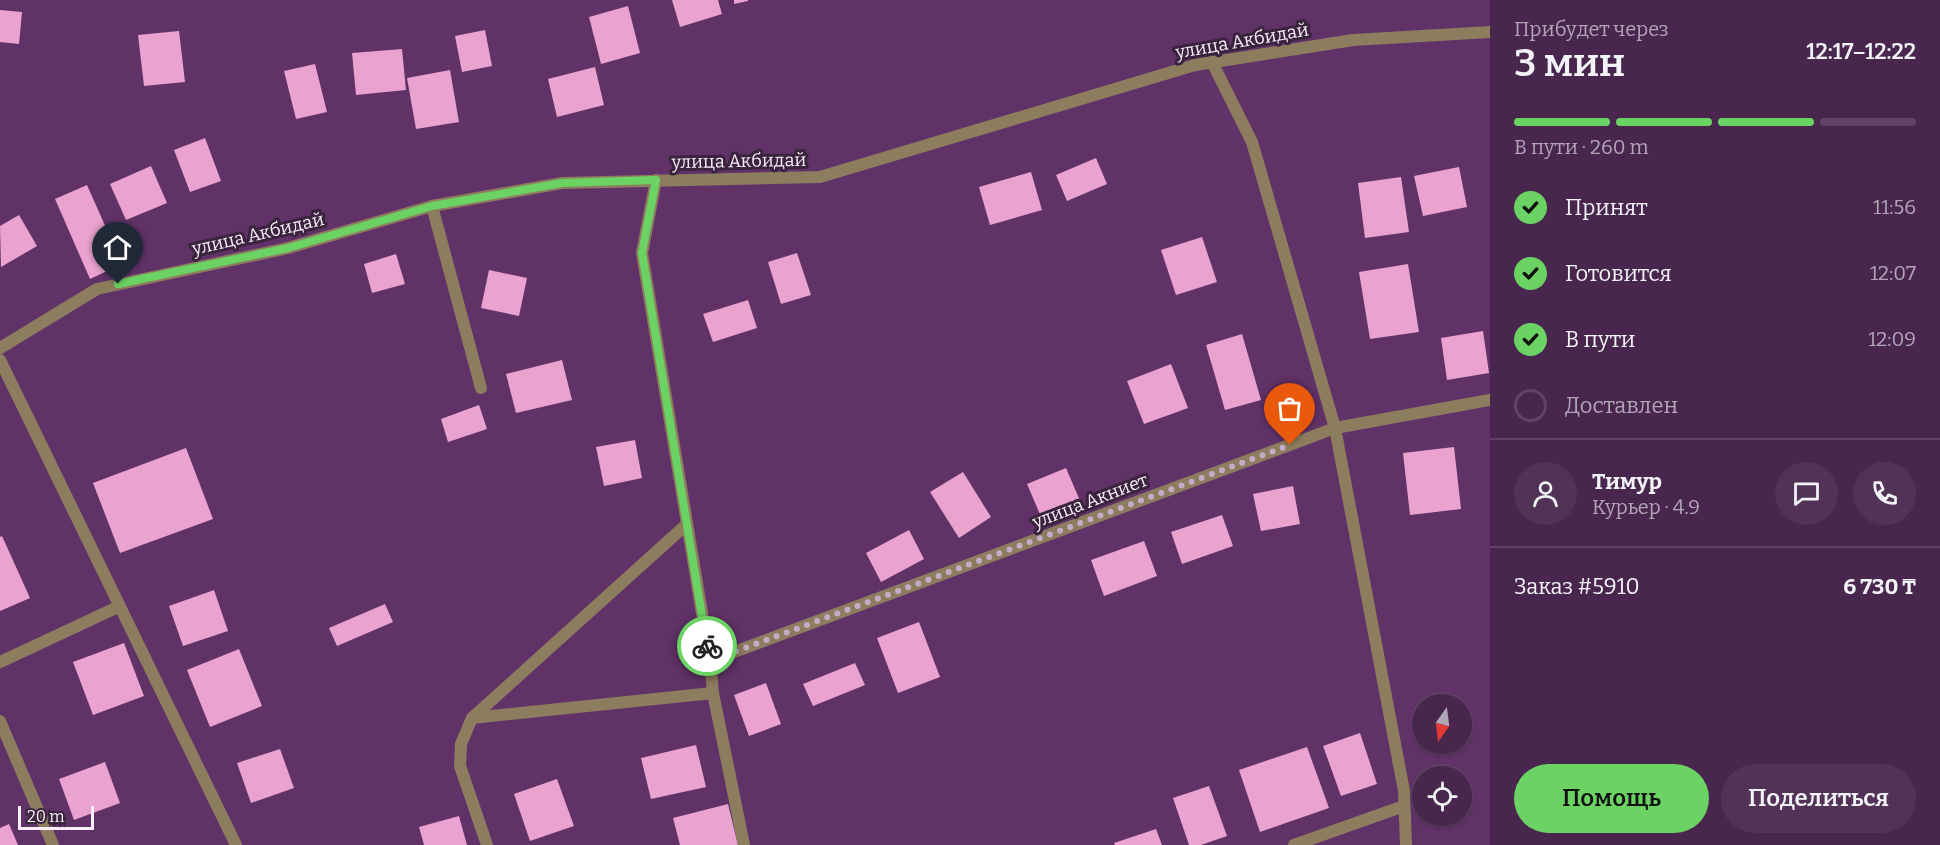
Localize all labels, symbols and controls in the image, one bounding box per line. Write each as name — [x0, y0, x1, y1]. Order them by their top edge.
text: Прибудет через — [1514, 17, 1669, 41]
street label: улица Акбидай — [1173, 18, 1310, 64]
text: 12:17–12:22 — [1806, 38, 1916, 65]
text: 3 мин — [1514, 40, 1625, 86]
text: В пути · 260 m — [1514, 135, 1649, 159]
street label: улица Акбидай — [670, 149, 807, 173]
icon: check — [1514, 191, 1547, 224]
text: Принят — [1565, 194, 1648, 221]
text: 11:56 — [1873, 195, 1916, 219]
street label: улица Акбидай — [189, 208, 326, 260]
pin — [92, 222, 143, 284]
icon: home — [101, 231, 134, 264]
icon: check — [1514, 257, 1547, 290]
text: Готовится — [1565, 260, 1672, 287]
text: 12:07 — [1870, 261, 1916, 285]
icon: check — [1514, 323, 1547, 356]
text: В пути — [1565, 326, 1635, 353]
text: 12:09 — [1868, 327, 1916, 351]
pin — [1264, 383, 1315, 445]
icon: bag — [1273, 392, 1306, 425]
text: Доставлен — [1565, 392, 1678, 419]
button: person — [1514, 462, 1577, 525]
button: chat — [1775, 462, 1838, 525]
button: phone — [1853, 462, 1916, 525]
text: Тимур — [1592, 468, 1662, 495]
street label: улица Акниет — [1028, 469, 1151, 534]
text: Курьер · 4.9 — [1592, 495, 1700, 519]
text: Заказ #5910 — [1514, 573, 1640, 600]
text: 6 730 ₸ — [1843, 573, 1916, 600]
courier — [677, 616, 737, 676]
icon: bike — [691, 630, 724, 663]
north arrow — [1412, 694, 1472, 754]
map controls — [1412, 694, 1472, 826]
button: Помощь — [1514, 764, 1709, 833]
button: Поделиться — [1721, 764, 1916, 833]
button: locate — [1412, 766, 1472, 826]
scale bar — [18, 803, 94, 830]
text: 20 m — [27, 807, 64, 826]

